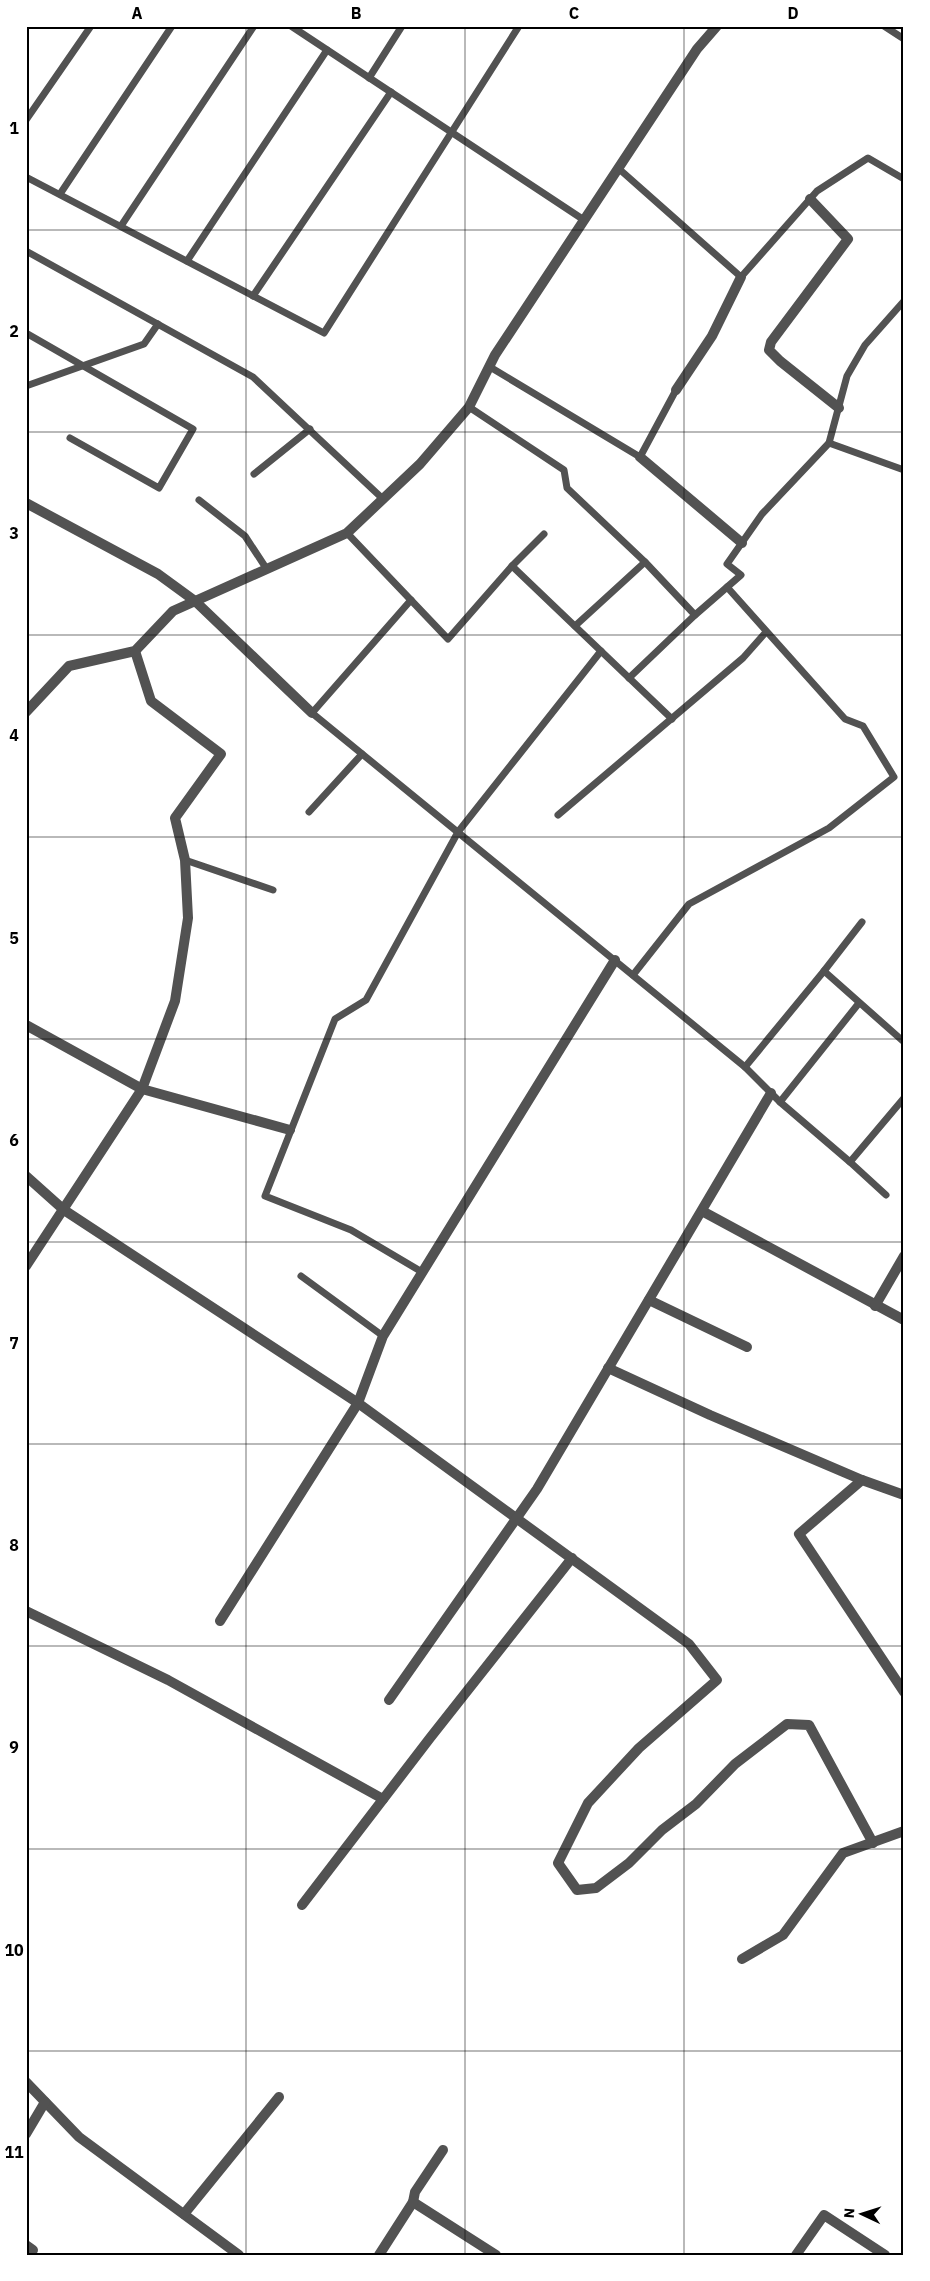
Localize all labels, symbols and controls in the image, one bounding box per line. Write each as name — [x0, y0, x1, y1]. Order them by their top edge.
text: A — [132, 3, 143, 23]
text: B — [351, 3, 362, 23]
text: C — [569, 3, 579, 23]
text: D — [787, 3, 799, 23]
text: 1 — [9, 118, 19, 138]
text: 2 — [9, 321, 19, 341]
text: 3 — [9, 523, 19, 543]
text: 4 — [9, 725, 19, 745]
text: 5 — [9, 928, 19, 948]
text: 6 — [9, 1130, 19, 1150]
text: 7 — [9, 1333, 19, 1353]
text: 8 — [9, 1535, 19, 1555]
text: 9 — [9, 1737, 19, 1757]
text: 10 — [4, 1940, 24, 1960]
text: 11 — [4, 2142, 24, 2162]
north arrow — [838, 2188, 888, 2238]
text: N — [840, 2207, 858, 2219]

